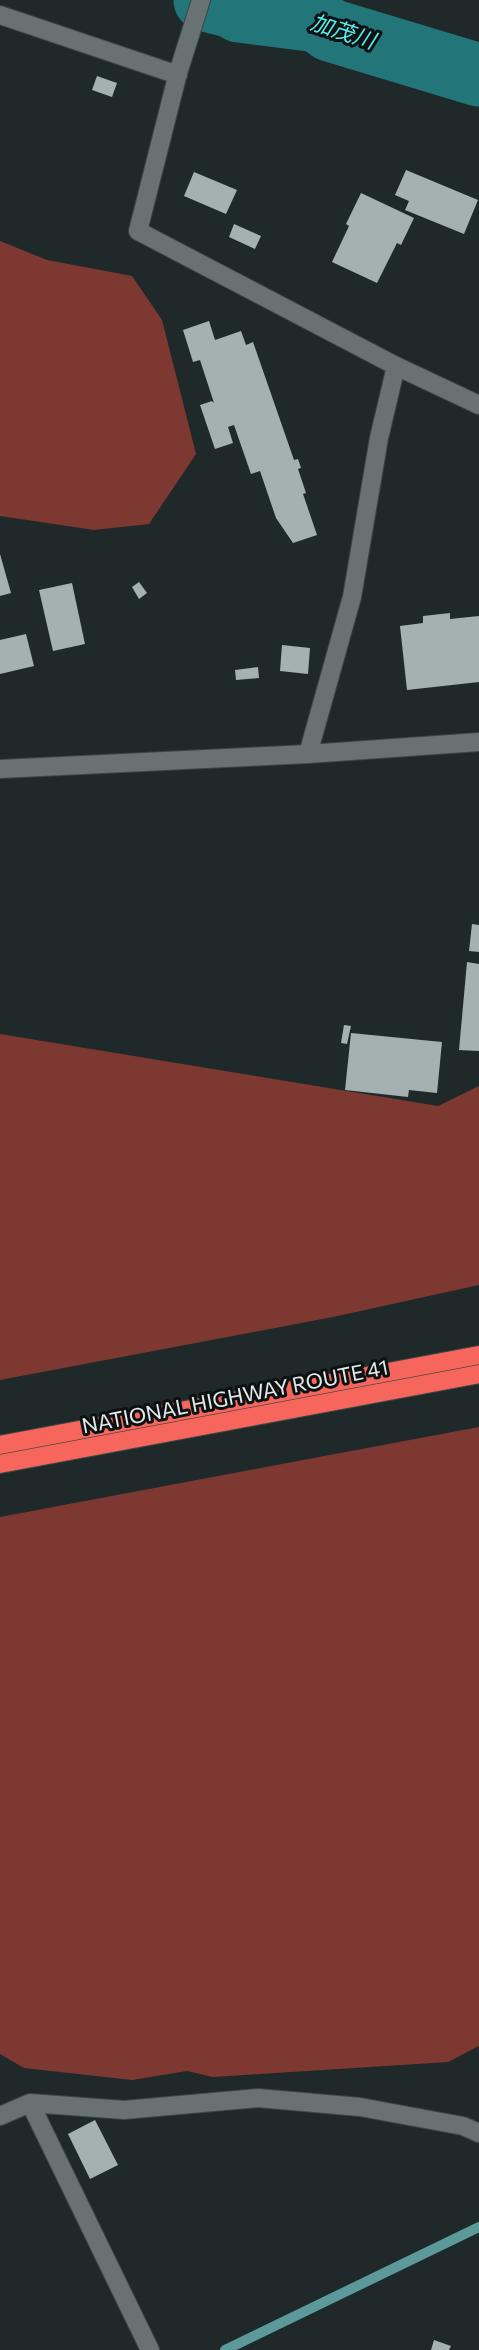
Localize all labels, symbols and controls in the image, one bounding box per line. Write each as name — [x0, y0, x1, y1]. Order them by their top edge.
water label: 加茂川 — [308, 9, 378, 55]
street label: NATIONAL HIGHWAY ROUTE 41 — [80, 1355, 390, 1439]

